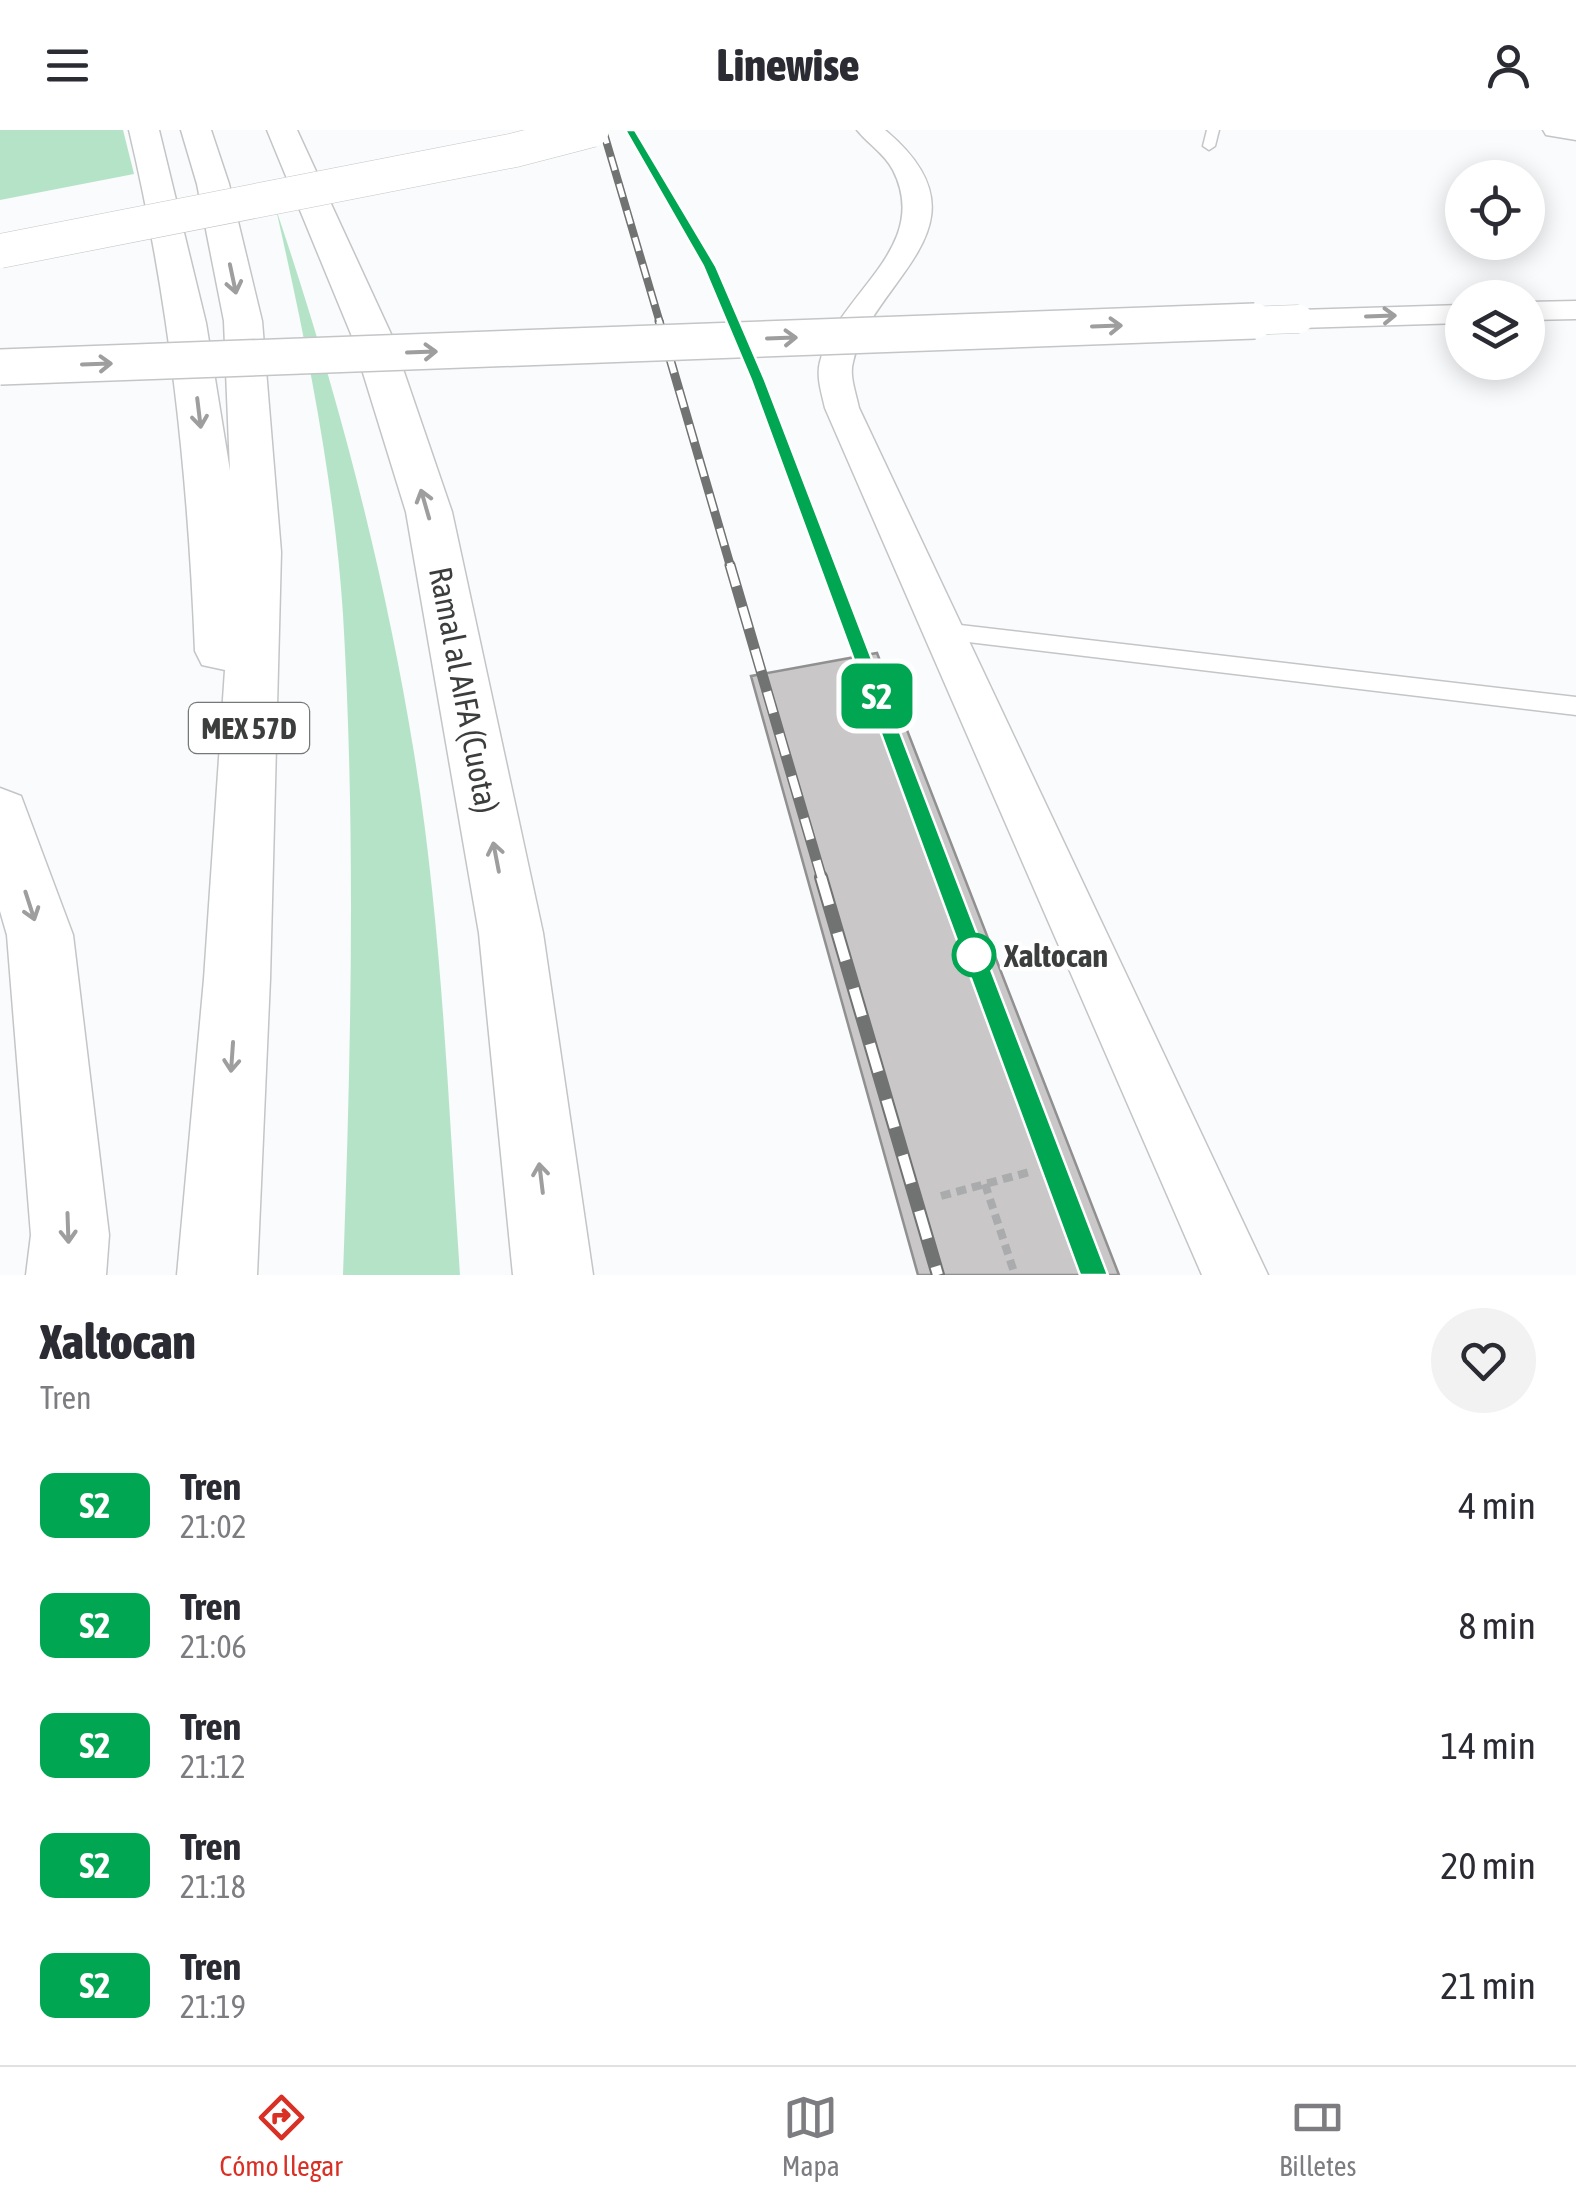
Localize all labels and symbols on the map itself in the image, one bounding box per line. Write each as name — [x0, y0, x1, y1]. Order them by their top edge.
one-way arrow — [225, 262, 244, 294]
one-way arrow — [1364, 307, 1396, 326]
one-way arrow — [1090, 317, 1122, 336]
one-way arrow — [765, 329, 797, 348]
one-way arrow — [406, 342, 438, 361]
one-way arrow — [81, 354, 113, 373]
one-way arrow — [190, 397, 209, 429]
one-way arrow — [415, 488, 434, 520]
street label: Ramal al AIFA (Cuota) — [422, 564, 506, 816]
line badge: S2 — [832, 664, 922, 728]
road number: MEX 57D — [189, 703, 309, 753]
one-way arrow — [486, 841, 505, 873]
one-way arrow — [23, 890, 41, 922]
marker: Xaltocan — [953, 934, 995, 976]
place label: Xaltocan — [1003, 937, 1108, 974]
one-way arrow — [222, 1041, 241, 1073]
one-way arrow — [531, 1163, 550, 1195]
one-way arrow — [59, 1212, 78, 1244]

